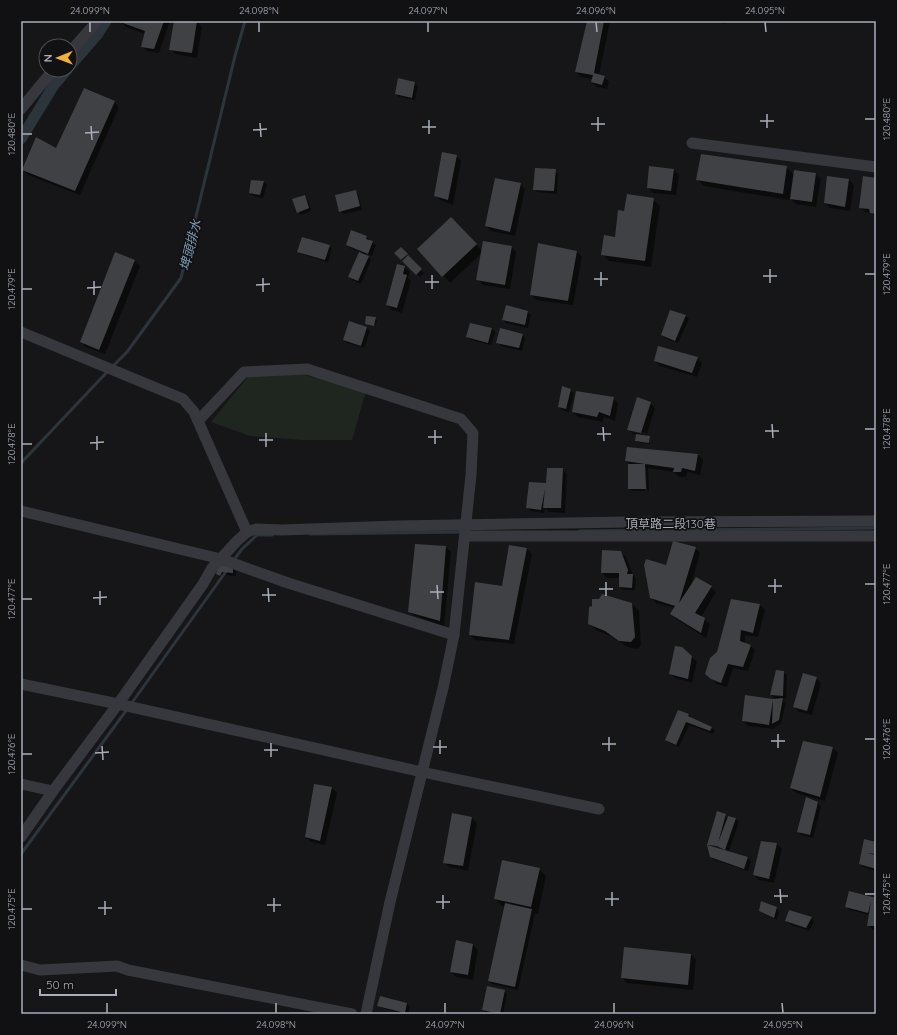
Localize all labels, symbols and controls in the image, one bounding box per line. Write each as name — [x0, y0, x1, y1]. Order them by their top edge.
text: 24.099°N — [70, 4, 110, 17]
text: 24.098°N — [239, 4, 279, 17]
text: 24.097°N — [408, 4, 448, 17]
text: 24.096°N — [576, 4, 616, 17]
text: 24.095°N — [745, 4, 785, 17]
north arrow — [38, 38, 78, 78]
text: N — [41, 54, 55, 62]
text: 120.480°E — [880, 98, 893, 140]
text: 120.480°E — [5, 113, 18, 155]
water label: 埤頭排水 — [176, 217, 204, 272]
text: 120.479°E — [880, 253, 893, 295]
text: 120.479°E — [5, 268, 18, 310]
text: 120.478°E — [880, 408, 893, 450]
text: 120.478°E — [5, 423, 18, 465]
street label: 頂草路二段130巷 — [626, 516, 716, 531]
text: 120.477°E — [880, 563, 893, 604]
text: 120.477°E — [5, 578, 18, 619]
text: 120.476°E — [880, 718, 893, 759]
text: 120.476°E — [5, 733, 18, 774]
text: 120.475°E — [880, 873, 893, 915]
text: 120.475°E — [5, 888, 18, 930]
scale bar — [40, 971, 116, 997]
text: 50 m — [46, 977, 74, 992]
text: 24.099°N — [87, 1018, 127, 1031]
text: 24.098°N — [256, 1018, 296, 1031]
text: 24.097°N — [425, 1018, 465, 1031]
text: 24.096°N — [594, 1018, 634, 1031]
text: 24.095°N — [763, 1018, 803, 1031]

